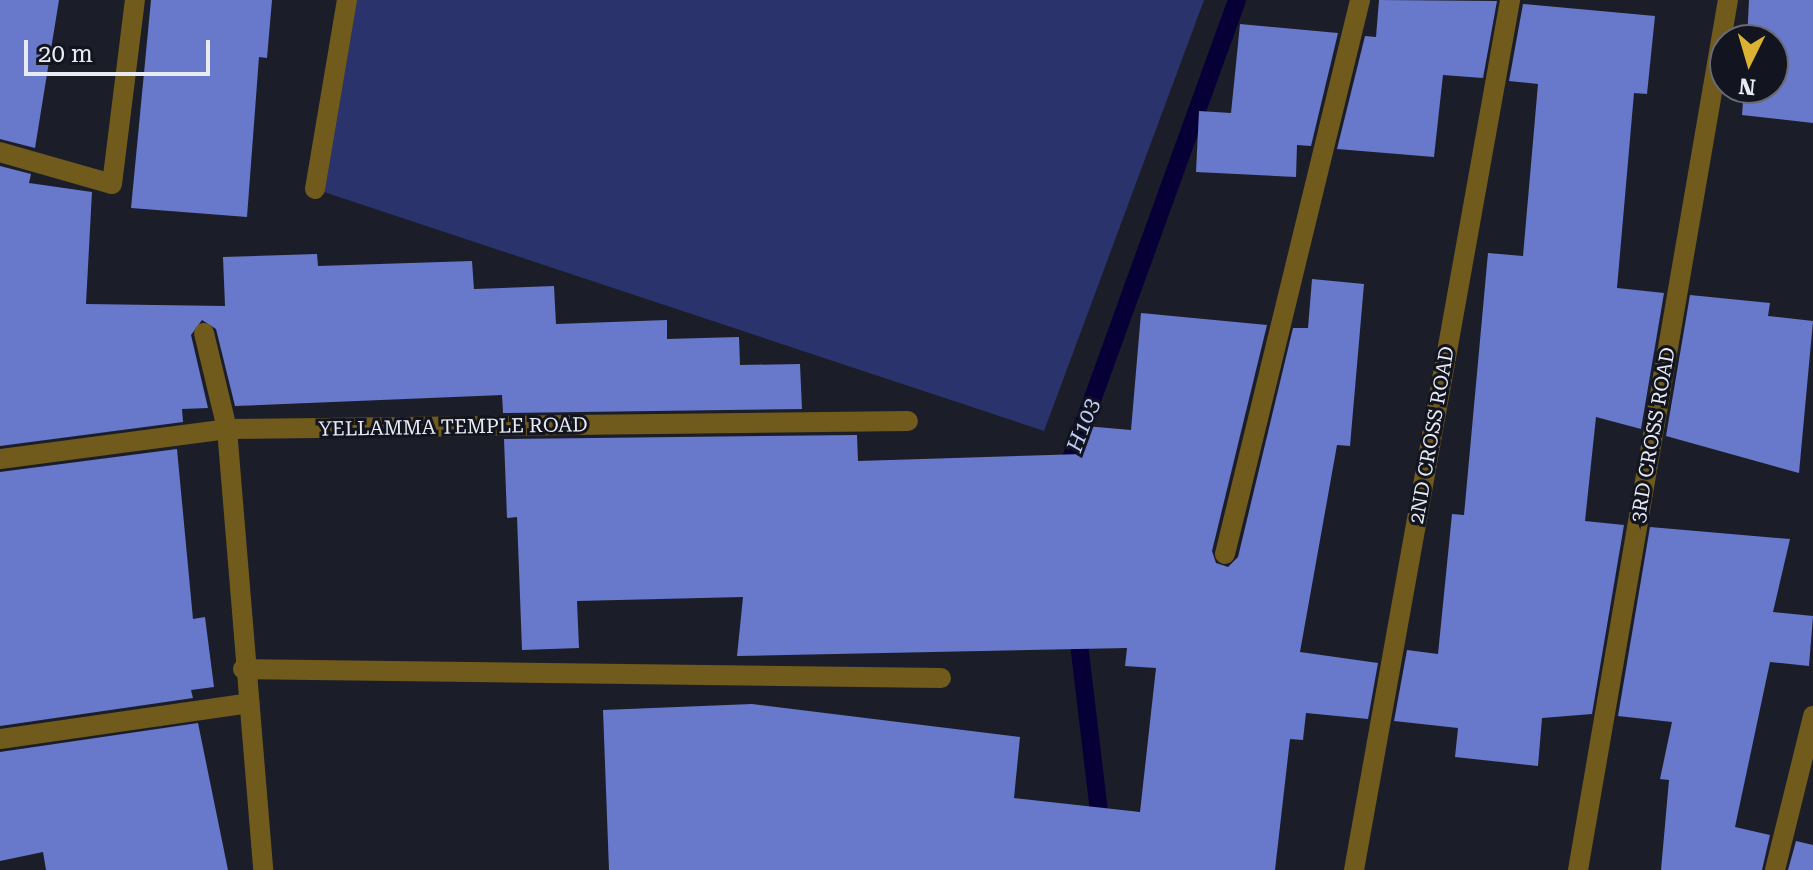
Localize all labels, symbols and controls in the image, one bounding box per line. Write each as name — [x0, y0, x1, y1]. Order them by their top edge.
scale bar — [28, 24, 214, 74]
north arrow — [1709, 24, 1789, 104]
text: 20 m — [38, 40, 93, 68]
text: N — [1738, 73, 1757, 100]
street label: 2ND CROSS ROAD — [1405, 344, 1459, 526]
street label: 3RD CROSS ROAD — [1626, 345, 1680, 525]
water label: H103 — [1061, 395, 1105, 455]
street label: YELLAMMA TEMPLE ROAD — [318, 413, 588, 441]

